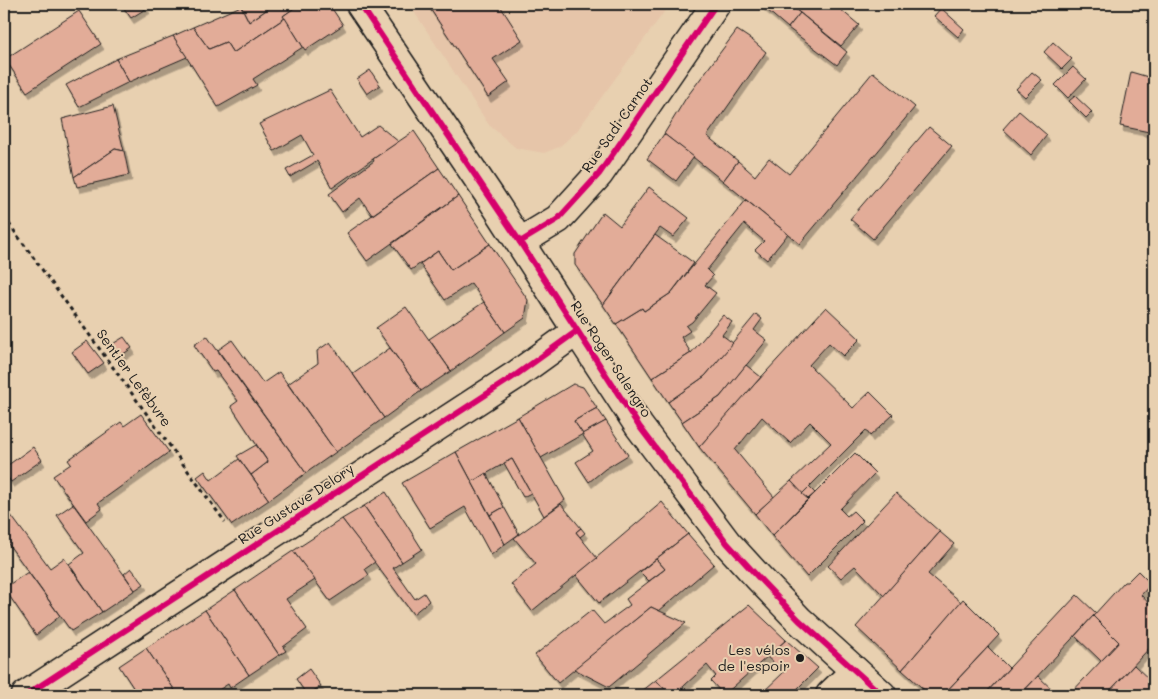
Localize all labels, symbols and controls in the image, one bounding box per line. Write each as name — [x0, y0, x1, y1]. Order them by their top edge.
street label: Rue Sadi Carnot — [577, 73, 656, 176]
street label: Rue Roger Salengro — [567, 297, 656, 421]
street label: Sentier Lefèbvre — [92, 325, 176, 430]
street label: Rue Gustave Delory — [234, 459, 357, 548]
place label: Les vélos de l'espoir — [718, 640, 790, 675]
marker: Les vélos de l'espoir — [794, 652, 806, 664]

